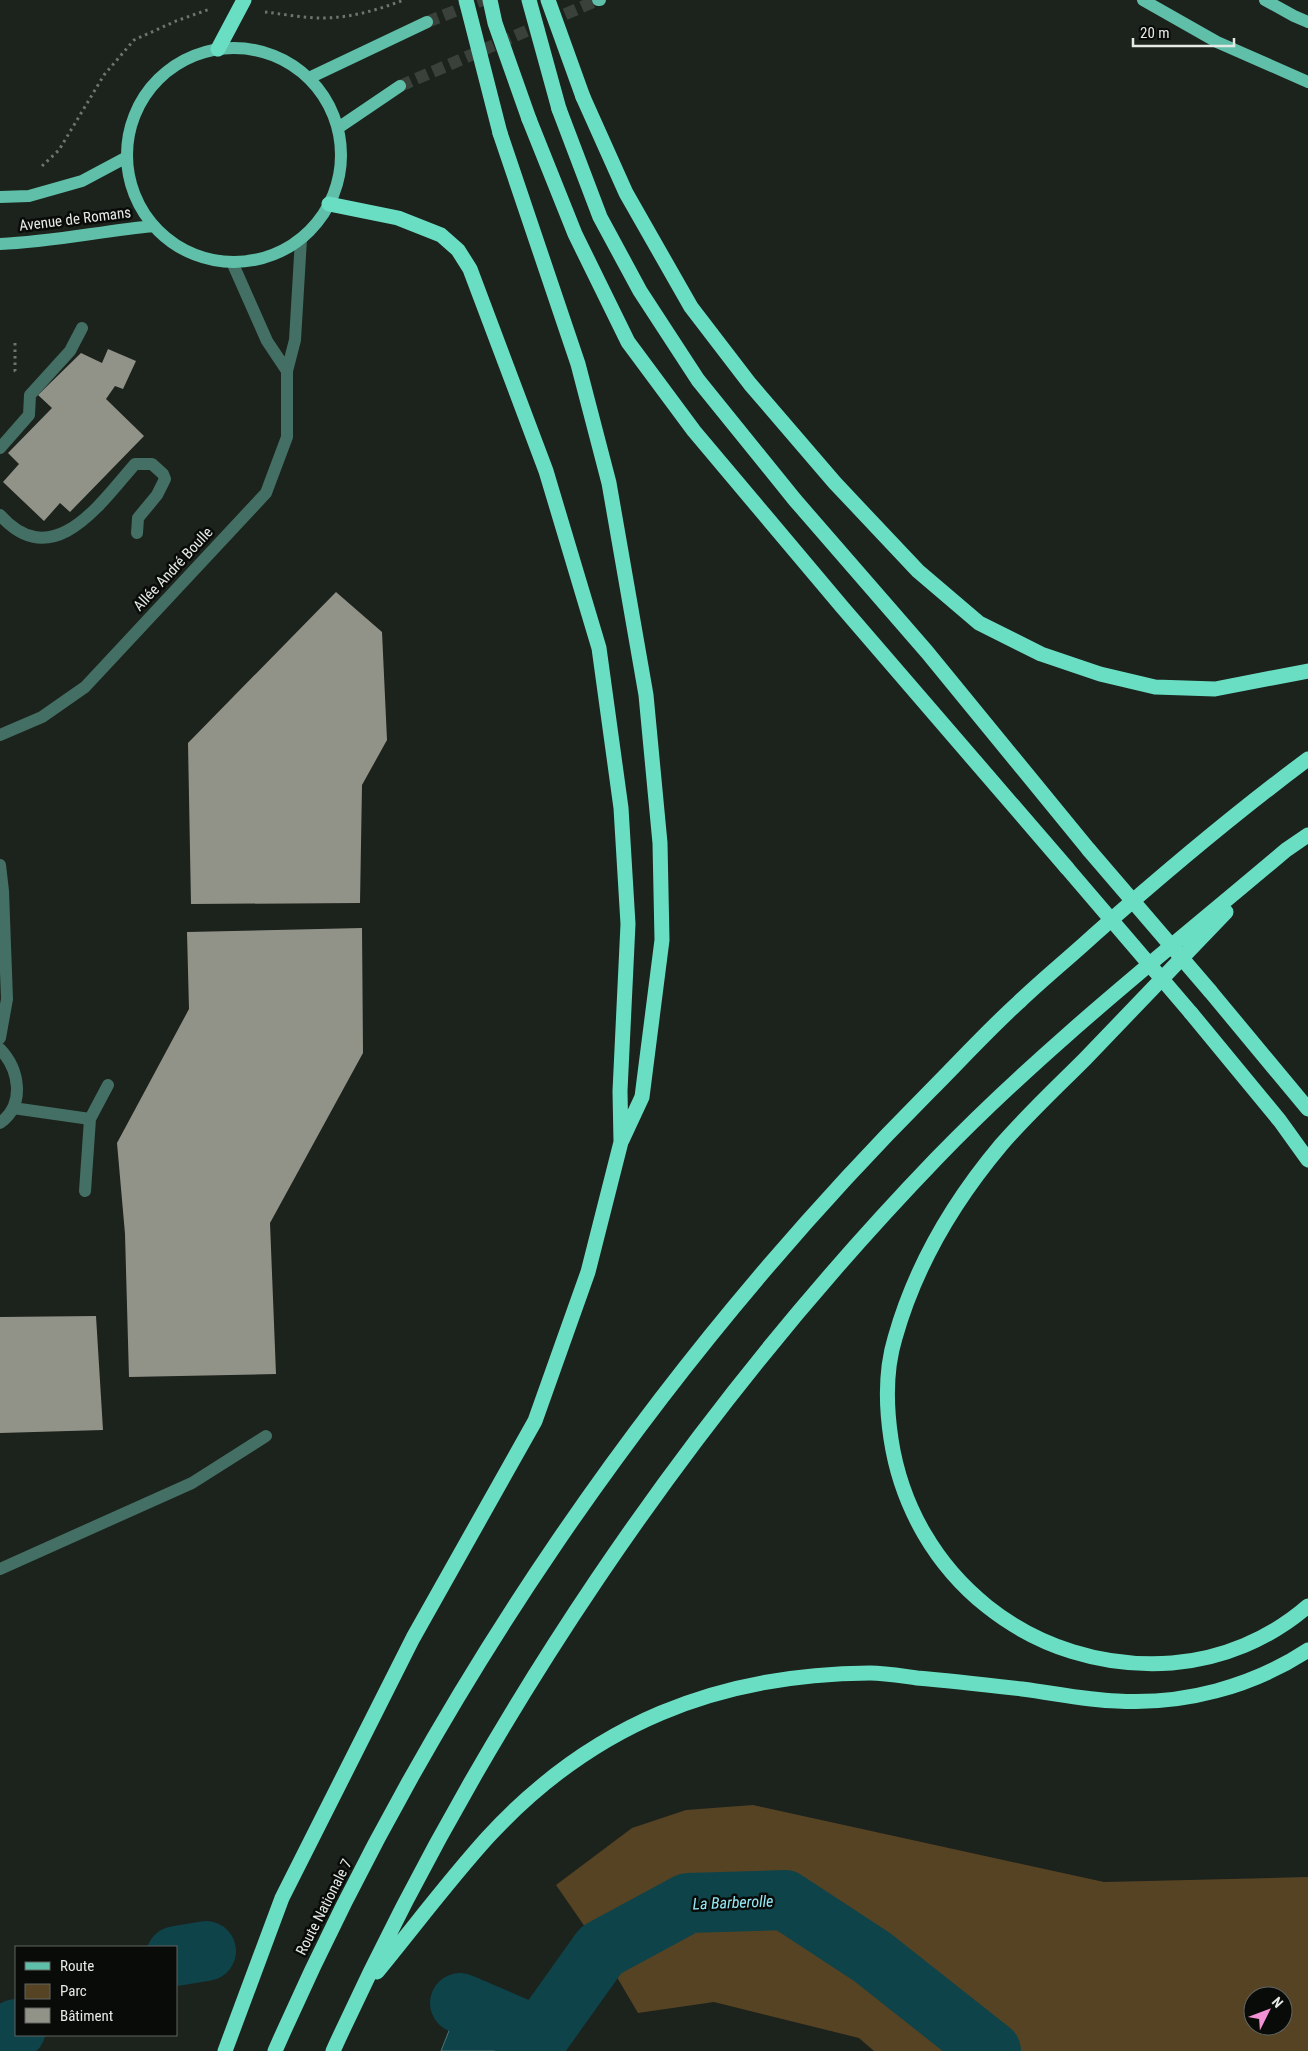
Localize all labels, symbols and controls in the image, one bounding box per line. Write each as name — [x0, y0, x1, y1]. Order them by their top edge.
scale bar — [1133, 15, 1234, 47]
text: 20 m — [1140, 24, 1170, 42]
street label: Avenue de Romans — [18, 203, 132, 235]
street label: Allée André Boulle — [130, 523, 216, 615]
street label: Route Nationale 7 — [292, 1856, 356, 1958]
water label: La Barberolle — [692, 1892, 774, 1913]
legend — [15, 1946, 178, 2036]
text: Route — [60, 1957, 94, 1975]
text: Parc — [60, 1982, 87, 2000]
north arrow — [1243, 1986, 1293, 2036]
text: N — [1269, 1994, 1286, 2011]
text: Bâtiment — [60, 2007, 113, 2025]

